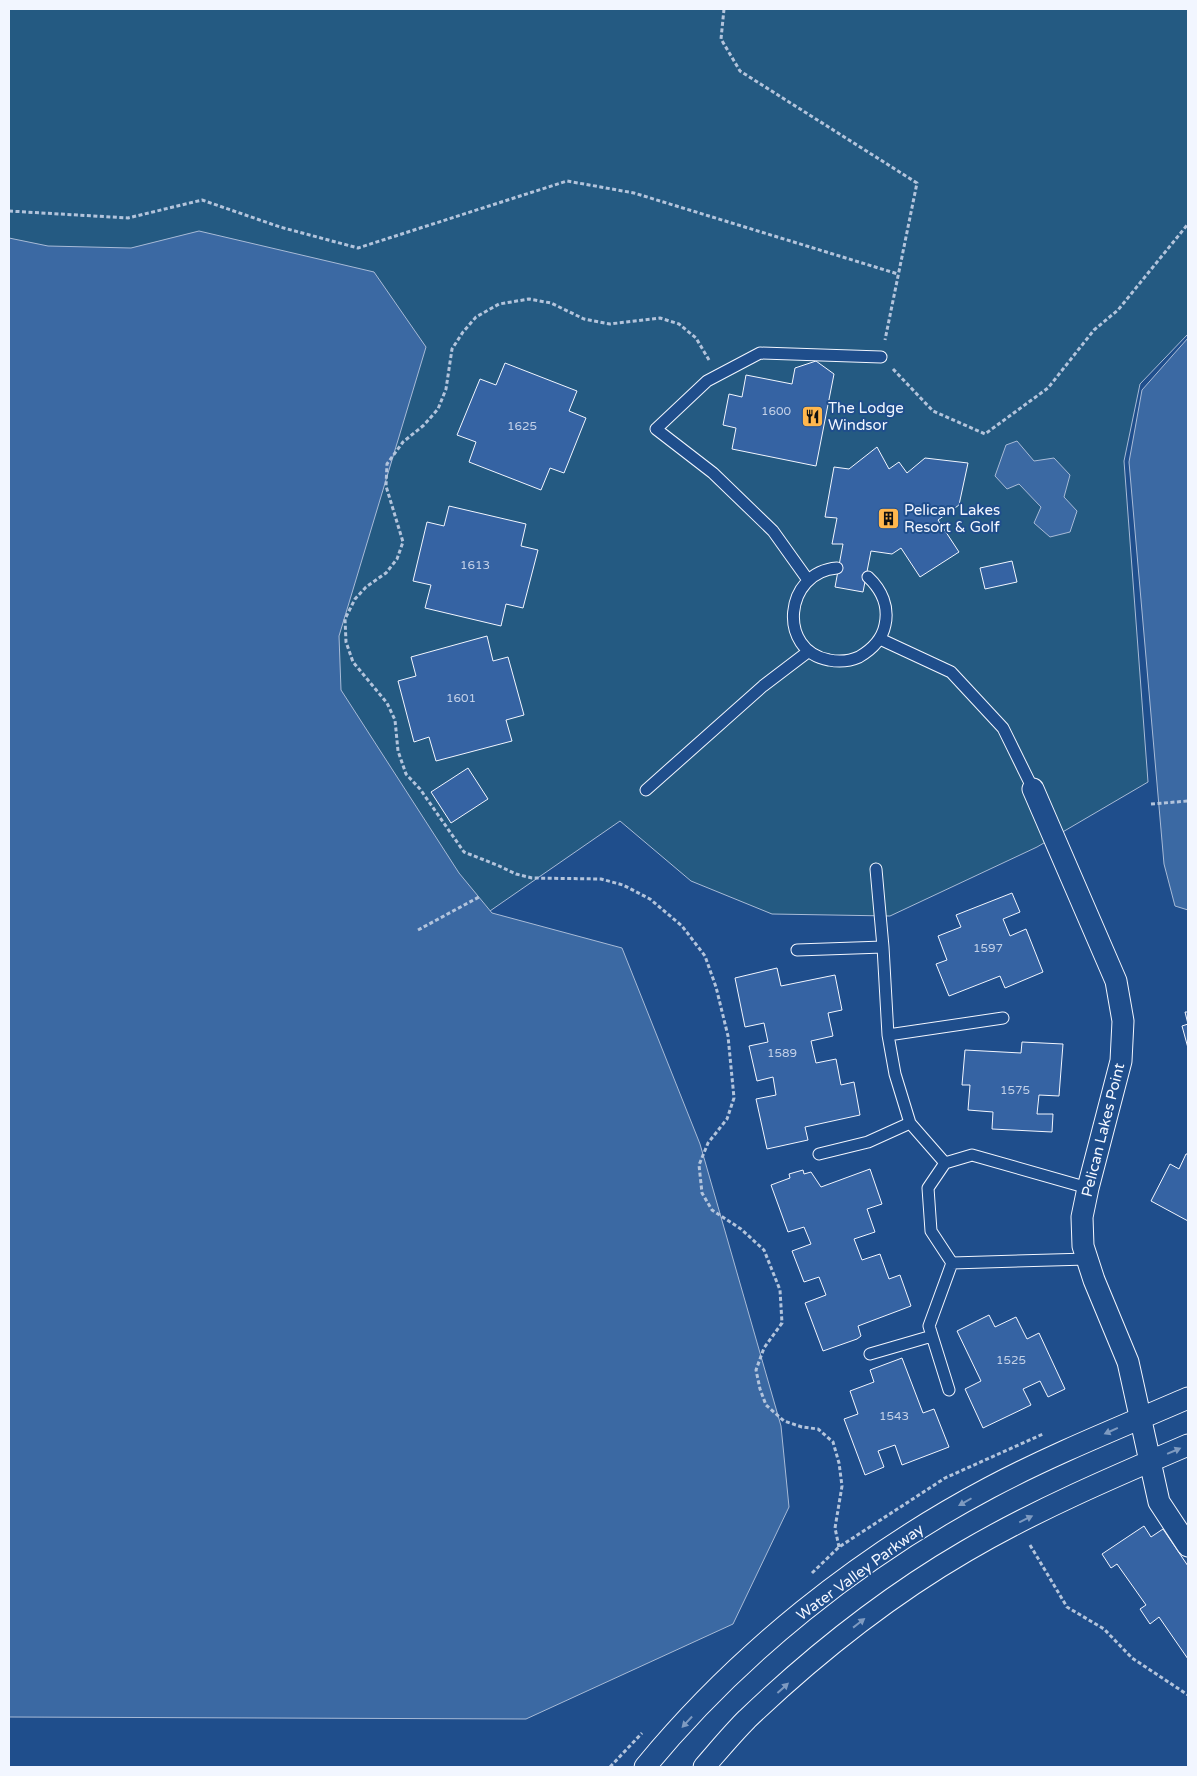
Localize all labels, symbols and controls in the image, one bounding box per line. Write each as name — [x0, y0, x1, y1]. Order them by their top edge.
place label: The Lodge Windsor — [828, 399, 904, 434]
house number: 1600 — [761, 404, 792, 418]
restaurant icon: The Lodge Windsor — [800, 405, 824, 429]
house number: 1625 — [507, 419, 537, 433]
place label: Pelican Lakes Resort & Golf — [904, 501, 1000, 536]
building icon: Pelican Lakes Resort & Golf — [876, 507, 900, 531]
house number: 1613 — [460, 558, 490, 572]
house number: 1601 — [446, 691, 476, 705]
house number: 1597 — [973, 941, 1003, 955]
house number: 1589 — [767, 1046, 797, 1060]
street label: Pelican Lakes Point — [1078, 1061, 1128, 1199]
house number: 1575 — [1000, 1083, 1030, 1097]
house number: 1525 — [996, 1353, 1026, 1367]
house number: 1543 — [879, 1409, 909, 1423]
one-way arrow — [1104, 1428, 1118, 1436]
one-way arrow — [1167, 1447, 1181, 1455]
one-way arrow — [959, 1497, 972, 1506]
one-way arrow — [1019, 1515, 1034, 1523]
street label: Water Valley Parkway — [793, 1520, 927, 1624]
one-way arrow — [852, 1618, 865, 1629]
one-way arrow — [776, 1682, 788, 1694]
one-way arrow — [681, 1715, 693, 1727]

